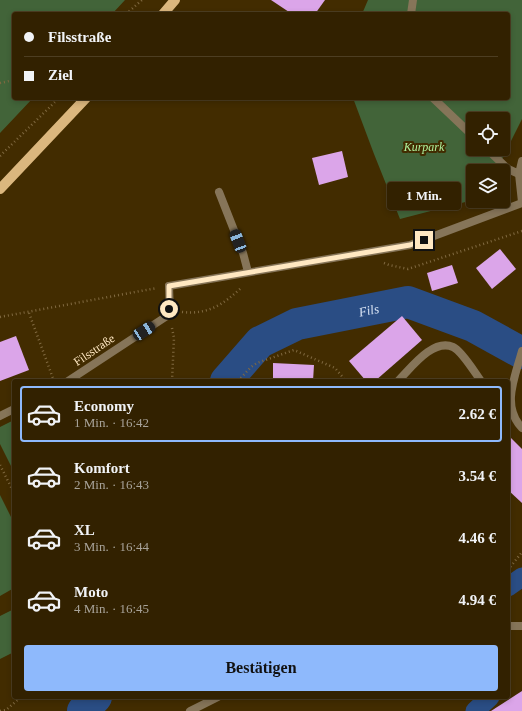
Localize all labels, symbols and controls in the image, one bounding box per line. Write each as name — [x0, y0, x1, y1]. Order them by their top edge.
text: Filsstraße — [48, 29, 111, 45]
text: Ziel — [48, 67, 73, 83]
map controls — [466, 112, 510, 208]
button: locate — [466, 112, 510, 156]
park label: Kurpark — [403, 140, 445, 154]
button: layers — [466, 164, 510, 208]
callout: 1 Min. — [387, 182, 461, 210]
text: 1 Min. — [406, 188, 442, 203]
car — [228, 228, 248, 254]
route end — [415, 231, 433, 249]
route start — [160, 300, 178, 318]
water label: Fils — [356, 300, 380, 319]
car — [131, 319, 157, 343]
street label: Filsstraße — [71, 331, 117, 369]
icon: car — [26, 396, 62, 432]
text: Economy — [74, 398, 134, 414]
text: 2.62 € — [459, 406, 496, 422]
text: 1 Min. · 16:42 — [74, 415, 149, 430]
icon: car — [26, 458, 62, 494]
text: Komfort — [74, 460, 130, 476]
text: 3.54 € — [459, 468, 496, 484]
text: 2 Min. · 16:43 — [74, 477, 149, 492]
icon: car — [26, 520, 62, 556]
text: XL — [74, 522, 95, 538]
text: 4.46 € — [459, 530, 496, 546]
text: 3 Min. · 16:44 — [74, 539, 149, 554]
icon: car — [26, 582, 62, 618]
text: Moto — [74, 584, 108, 600]
text: 4.94 € — [459, 592, 496, 608]
text: 4 Min. · 16:45 — [74, 601, 149, 616]
button: Bestätigen — [24, 645, 498, 691]

